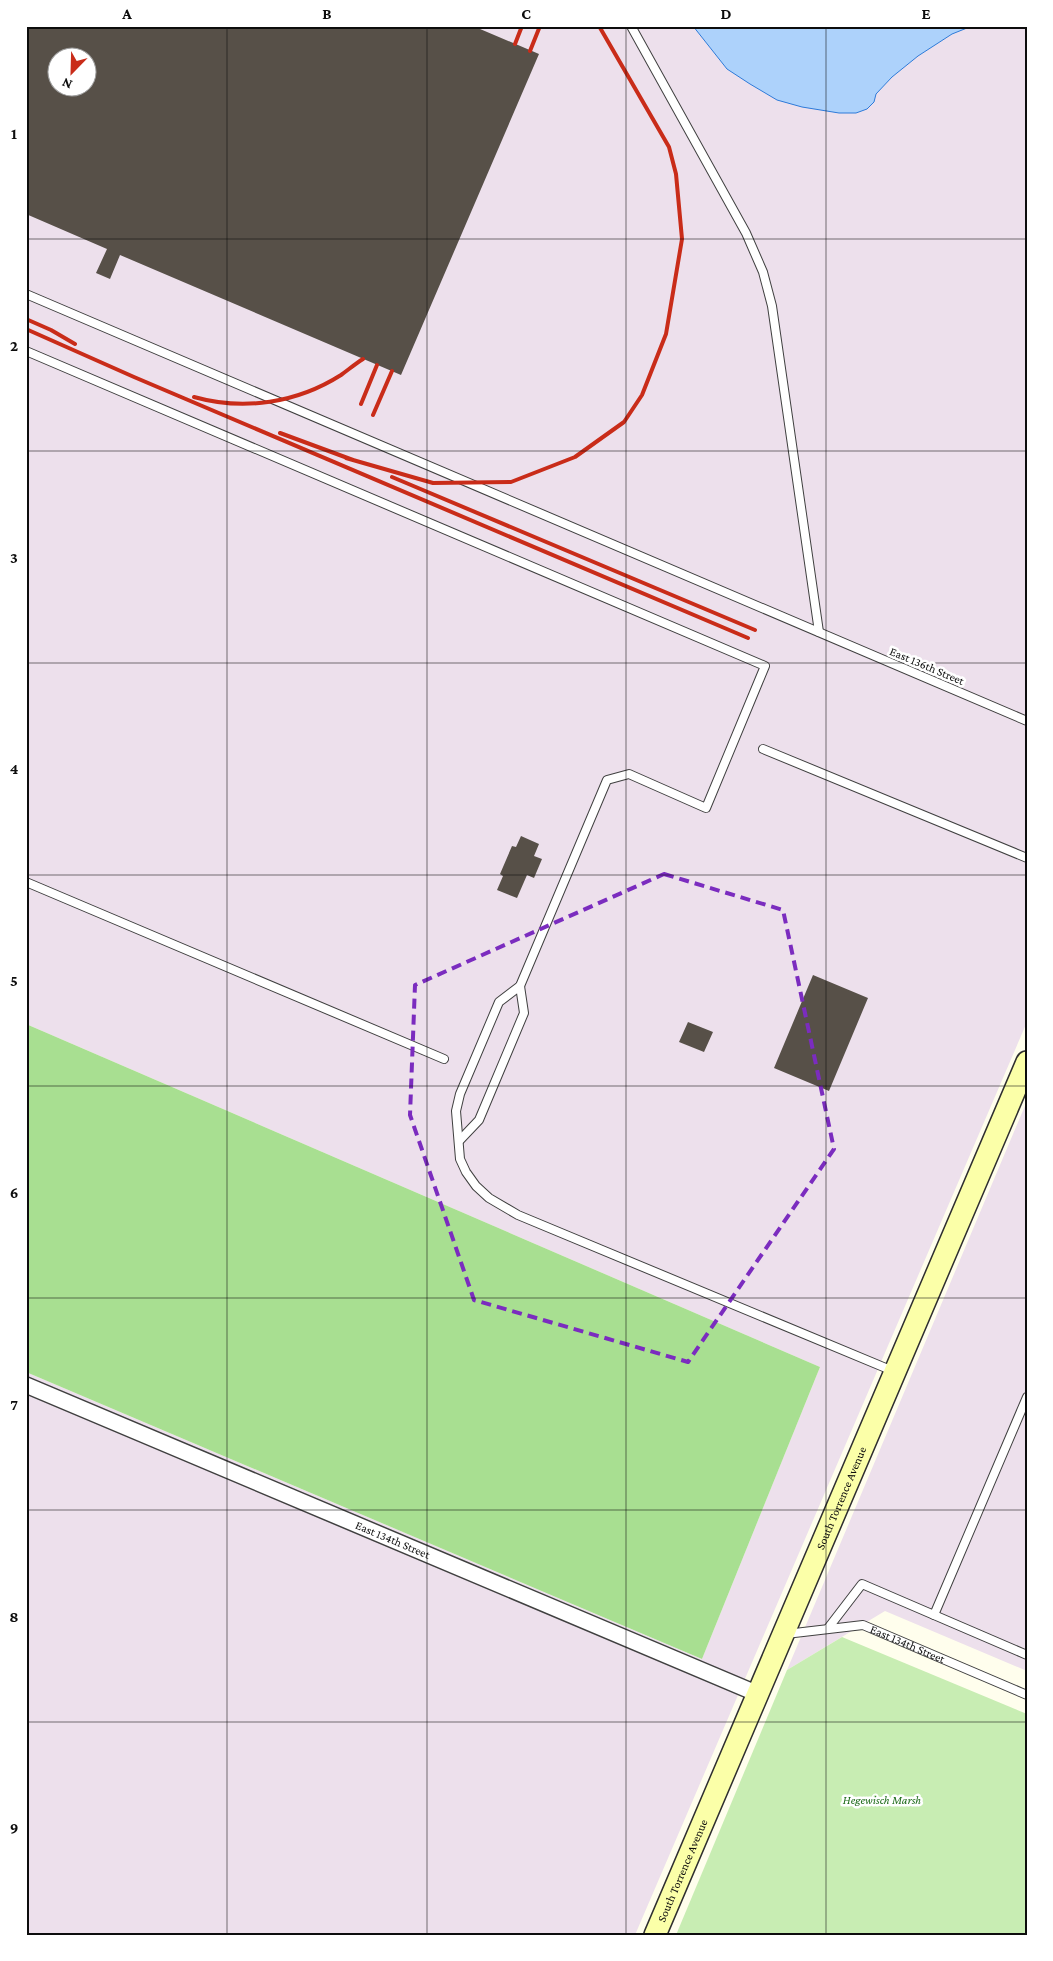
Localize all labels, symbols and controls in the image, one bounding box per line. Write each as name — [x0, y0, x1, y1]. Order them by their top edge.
text: A — [121, 5, 132, 22]
text: B — [322, 5, 332, 22]
text: C — [521, 5, 531, 22]
text: D — [720, 5, 732, 22]
text: E — [921, 5, 931, 22]
north arrow — [48, 48, 98, 98]
text: N — [59, 75, 74, 93]
text: 1 — [11, 125, 17, 142]
text: 2 — [10, 337, 18, 354]
text: 3 — [10, 549, 18, 566]
street label: East 136th Street — [888, 644, 967, 688]
text: 4 — [10, 760, 19, 777]
text: 5 — [10, 972, 18, 989]
text: 6 — [10, 1184, 18, 1201]
text: 7 — [10, 1396, 18, 1413]
street label: South Torrence Avenue — [813, 1444, 869, 1552]
street label: East 134th Street — [353, 1518, 433, 1562]
text: 8 — [9, 1608, 19, 1625]
street label: East 134th Street — [868, 1622, 948, 1667]
park label: Hegewisch Marsh — [843, 1793, 921, 1807]
street label: South Torrence Avenue — [654, 1817, 711, 1924]
text: 9 — [10, 1819, 18, 1836]

